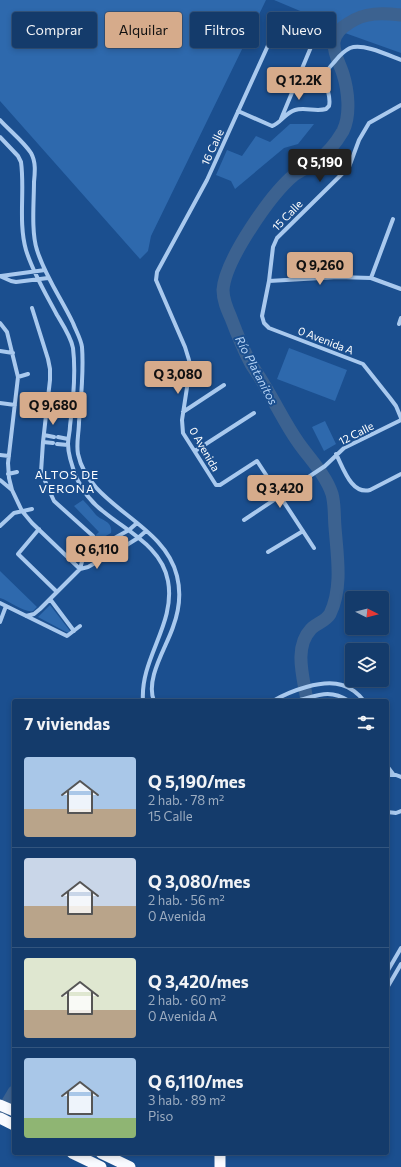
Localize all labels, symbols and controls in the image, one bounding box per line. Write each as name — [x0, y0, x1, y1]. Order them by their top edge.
chip: Comprar — [12, 12, 97, 48]
chip: Alquilar — [105, 12, 182, 48]
chip: Filtros — [190, 12, 259, 48]
chip: Nuevo — [267, 12, 336, 48]
pin: Q 12.2K — [262, 67, 336, 101]
text: Q 12.2K — [276, 72, 322, 88]
street label: 16 Calle — [198, 127, 226, 167]
pin: Q 5,190 — [283, 149, 357, 183]
text: Q 5,190 — [297, 154, 343, 170]
street label: 15 Calle — [269, 197, 305, 233]
pin: Q 9,260 — [283, 252, 357, 286]
text: Q 9,260 — [296, 257, 344, 273]
street label: 0 Avenida A — [296, 323, 356, 357]
water label: Río Platanitos — [233, 333, 281, 407]
pin: Q 3,080 — [141, 361, 215, 395]
text: Q 3,080 — [154, 366, 202, 382]
pin: Q 9,680 — [16, 392, 90, 426]
text: Q 9,680 — [29, 397, 77, 413]
street label: 12 Calle — [336, 419, 376, 447]
street label: 0 Avenida — [187, 425, 223, 473]
district label: ALTOS DE VERONA — [35, 467, 99, 495]
pin: Q 3,420 — [243, 475, 317, 509]
text: Q 3,420 — [256, 480, 304, 496]
pin: Q 6,110 — [60, 536, 134, 570]
text: Q 6,110 — [75, 541, 119, 557]
north arrow — [345, 591, 389, 635]
map controls — [345, 591, 389, 687]
button: layers — [345, 643, 389, 687]
icon: filters — [355, 712, 377, 734]
text: 7 viviendas — [24, 713, 110, 734]
text: Q 5,190/mes — [148, 771, 246, 792]
icon: home — [56, 773, 104, 821]
text: 2 hab. · 78 m² — [148, 792, 224, 808]
text: 15 Calle — [148, 808, 193, 824]
text: Q 3,080/mes — [148, 871, 250, 892]
icon: home — [56, 874, 104, 922]
text: 2 hab. · 56 m² — [148, 892, 225, 908]
text: 0 Avenida — [148, 908, 206, 924]
text: Q 3,420/mes — [148, 971, 249, 992]
icon: home — [56, 974, 104, 1022]
text: 2 hab. · 60 m² — [148, 992, 226, 1008]
text: 0 Avenida A — [148, 1008, 217, 1024]
text: Q 6,110/mes — [148, 1071, 244, 1092]
icon: home — [56, 1074, 104, 1122]
text: 3 hab. · 89 m² — [148, 1092, 225, 1108]
text: Piso — [148, 1108, 173, 1124]

